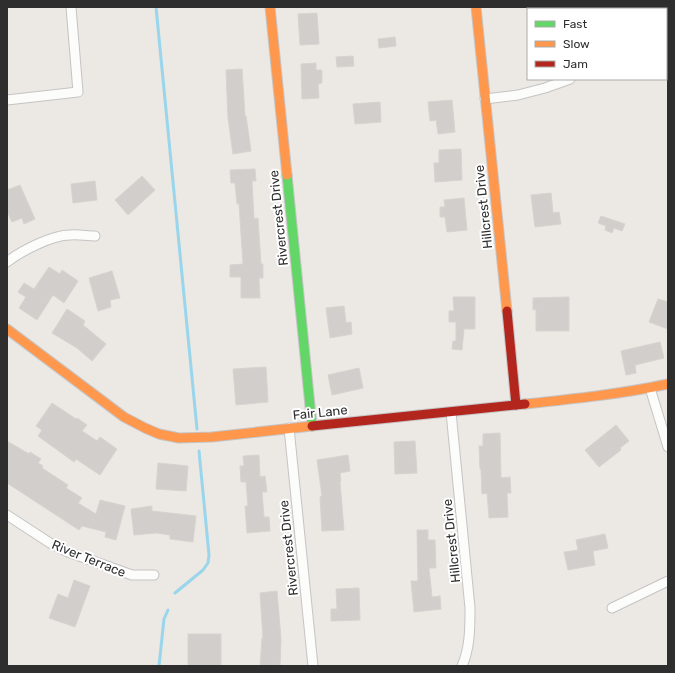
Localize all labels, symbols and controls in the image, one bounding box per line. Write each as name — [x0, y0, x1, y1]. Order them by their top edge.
legend — [527, 8, 667, 80]
text: Fast — [563, 17, 587, 31]
text: Slow — [563, 37, 590, 51]
text: Jam — [563, 57, 588, 71]
street label: Hillcrest Drive — [472, 164, 495, 250]
street label: Rivercrest Drive — [266, 169, 291, 267]
street label: Fair Lane — [292, 402, 348, 423]
street label: Hillcrest Drive — [440, 498, 463, 584]
street label: Rivercrest Drive — [276, 499, 301, 597]
street label: River Terrace — [50, 537, 128, 580]

